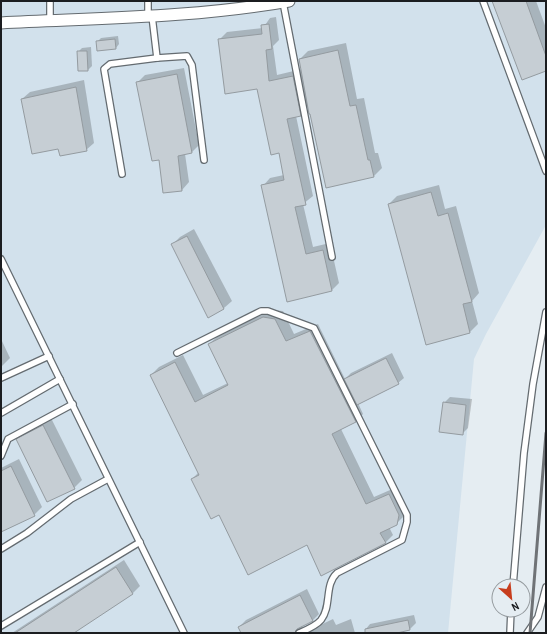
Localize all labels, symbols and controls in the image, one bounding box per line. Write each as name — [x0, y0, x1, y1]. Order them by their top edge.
north arrow — [491, 578, 531, 618]
text: N — [509, 599, 522, 615]

